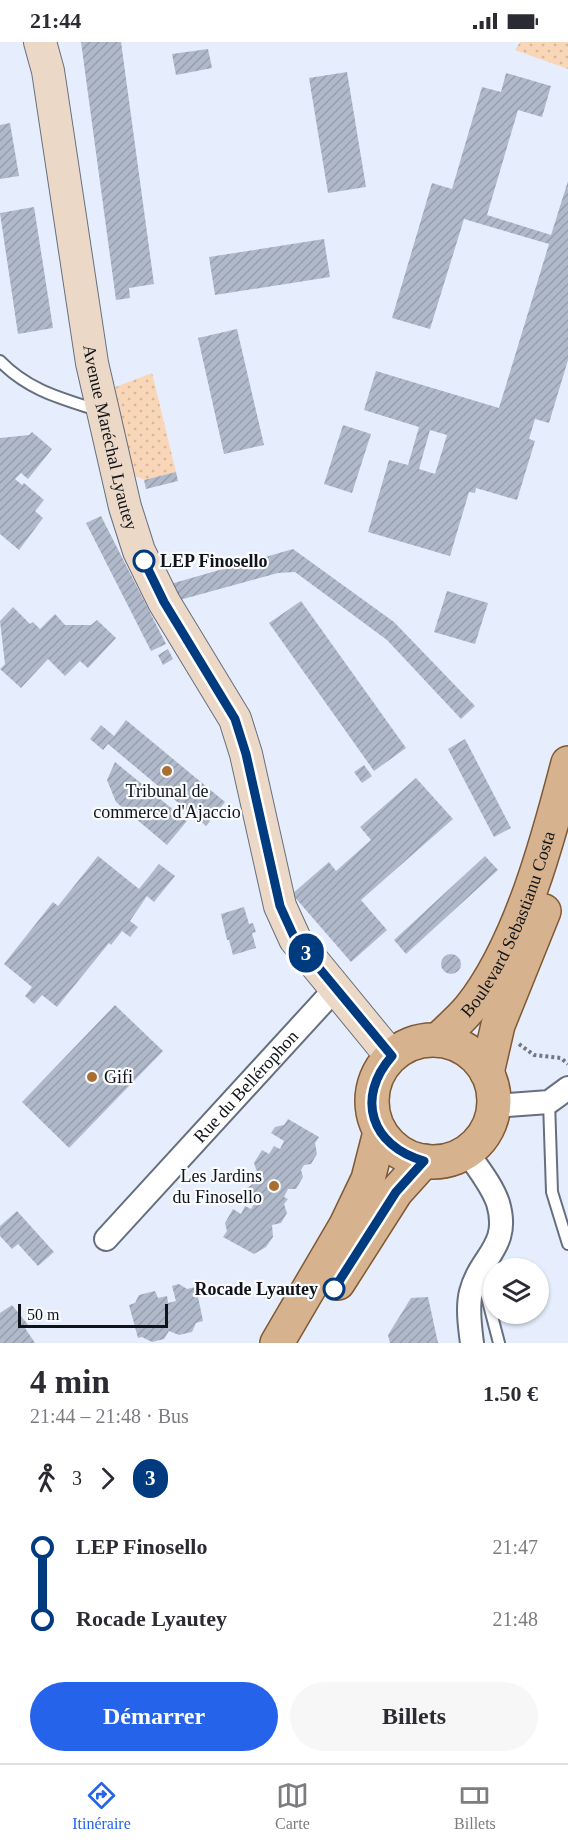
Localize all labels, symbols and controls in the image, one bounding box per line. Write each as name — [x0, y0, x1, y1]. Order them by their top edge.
text: 21:44 — [30, 8, 81, 33]
street label: Avenue Maréchal Lyautey — [79, 343, 142, 533]
marker: LEP Finosello — [133, 550, 155, 572]
place label: LEP Finosello — [160, 551, 268, 571]
marker: Tribunal de commerce d'Ajaccio — [160, 764, 174, 778]
place label: Tribunal de commerce d'Ajaccio — [93, 781, 241, 822]
street label: Boulevard Sebastianu Costa — [457, 829, 559, 1021]
line badge: 3 — [286, 934, 326, 972]
text: 3 — [301, 941, 311, 965]
street label: Rue du Bellérophon — [189, 1026, 302, 1147]
place label: Gifi — [104, 1067, 133, 1087]
marker: Gifi — [85, 1070, 99, 1084]
place label: Les Jardins du Finosello — [172, 1166, 262, 1207]
marker: Les Jardins du Finosello — [267, 1179, 281, 1193]
map controls — [483, 1258, 549, 1324]
button: layers — [483, 1258, 549, 1324]
marker: Rocade Lyautey — [323, 1278, 345, 1300]
place label: Rocade Lyautey — [195, 1279, 318, 1299]
scale bar — [18, 1301, 168, 1328]
text: 50 m — [27, 1306, 59, 1323]
text: 4 min — [30, 1364, 110, 1400]
text: 1.50 € — [483, 1381, 538, 1406]
text: 21:44 – 21:48 · Bus — [30, 1405, 189, 1427]
icon: walk — [30, 1462, 63, 1495]
icon: forward — [91, 1462, 124, 1495]
text: 3 — [145, 1466, 156, 1490]
text: 3 — [72, 1467, 82, 1489]
text: LEP Finosello — [76, 1534, 207, 1559]
text: 21:47 — [492, 1536, 538, 1558]
text: Rocade Lyautey — [76, 1606, 227, 1631]
text: 21:48 — [492, 1608, 538, 1630]
button: Démarrer — [30, 1682, 278, 1751]
button: Billets — [290, 1682, 538, 1751]
tab: Itinéraire — [72, 1779, 131, 1833]
tab: Carte — [275, 1779, 310, 1833]
tab: Billets — [454, 1779, 496, 1833]

